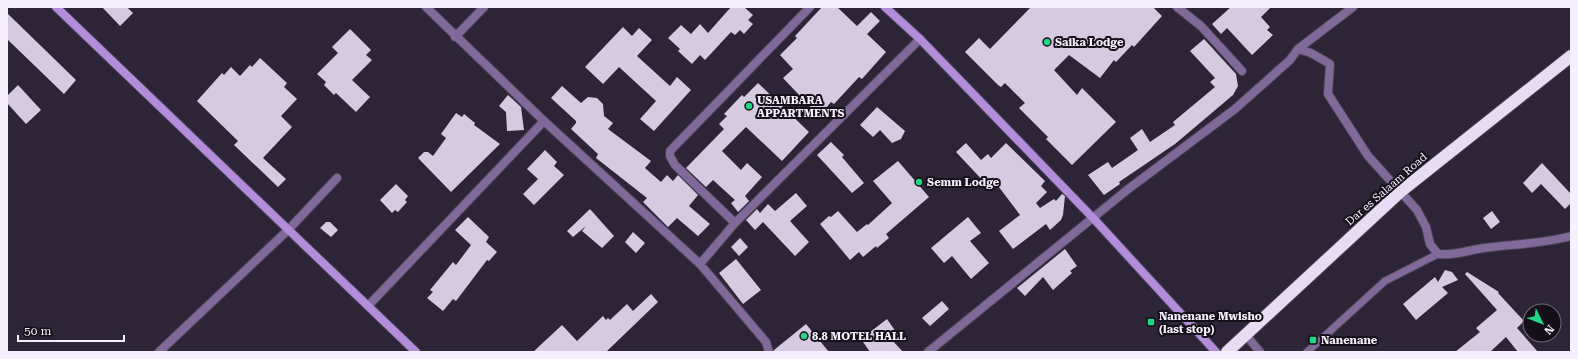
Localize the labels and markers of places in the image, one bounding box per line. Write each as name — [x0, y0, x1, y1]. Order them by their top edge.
place label: Saika Lodge — [1055, 36, 1124, 49]
marker: Saika Lodge — [1042, 37, 1052, 47]
place label: USAMBARA APPARTMENTS — [757, 94, 845, 120]
marker: USAMBARA APPARTMENTS — [744, 101, 754, 111]
place label: Semm Lodge — [927, 176, 1000, 189]
marker: Semm Lodge — [914, 177, 924, 187]
place label: Nanenane Mwisho (last stop) — [1159, 310, 1262, 336]
marker: Nanenane Mwisho (last stop) — [1146, 317, 1156, 327]
place label: 8.8 MOTEL HALL — [812, 330, 906, 343]
marker: 8.8 MOTEL HALL — [799, 331, 809, 341]
place label: Nanenane — [1321, 334, 1378, 347]
marker: Nanenane — [1308, 335, 1318, 345]

